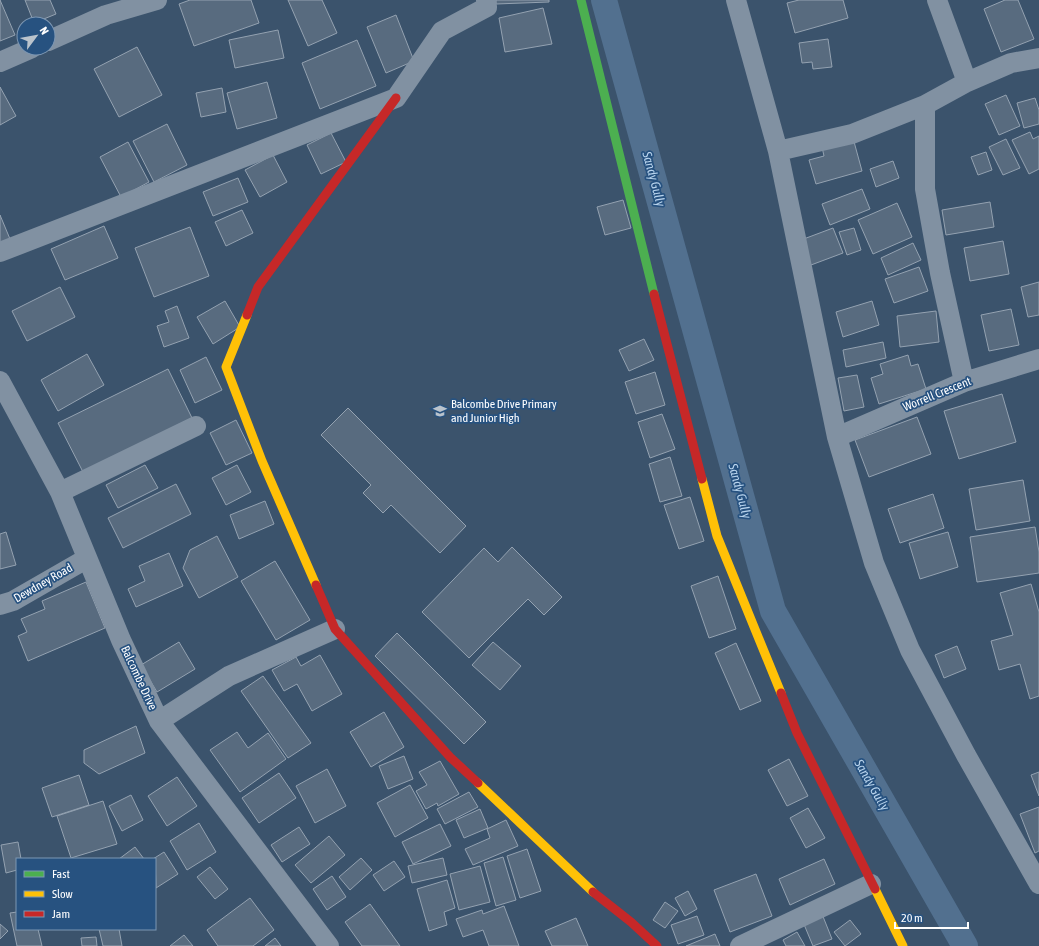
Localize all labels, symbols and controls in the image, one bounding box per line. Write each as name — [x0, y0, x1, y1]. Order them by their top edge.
north arrow — [16, 16, 56, 56]
text: N — [38, 25, 51, 37]
water label: Sandy Gully — [639, 149, 669, 209]
street label: Worrell Crescent — [901, 374, 974, 414]
place label: Balcombe Drive Primary and Junior High — [451, 397, 557, 425]
school or university icon: Balcombe Drive Primary and Junior High — [432, 403, 448, 419]
water label: Sandy Gully — [725, 461, 755, 521]
street label: Dewdney Road — [11, 561, 75, 605]
street label: Balcombe Drive — [118, 644, 160, 712]
water label: Sandy Gully — [851, 756, 893, 814]
legend — [16, 858, 156, 930]
text: Fast — [52, 867, 70, 881]
text: Slow — [52, 887, 73, 901]
scale bar — [895, 904, 968, 930]
text: Jam — [52, 907, 70, 921]
text: 20 m — [901, 911, 923, 925]

